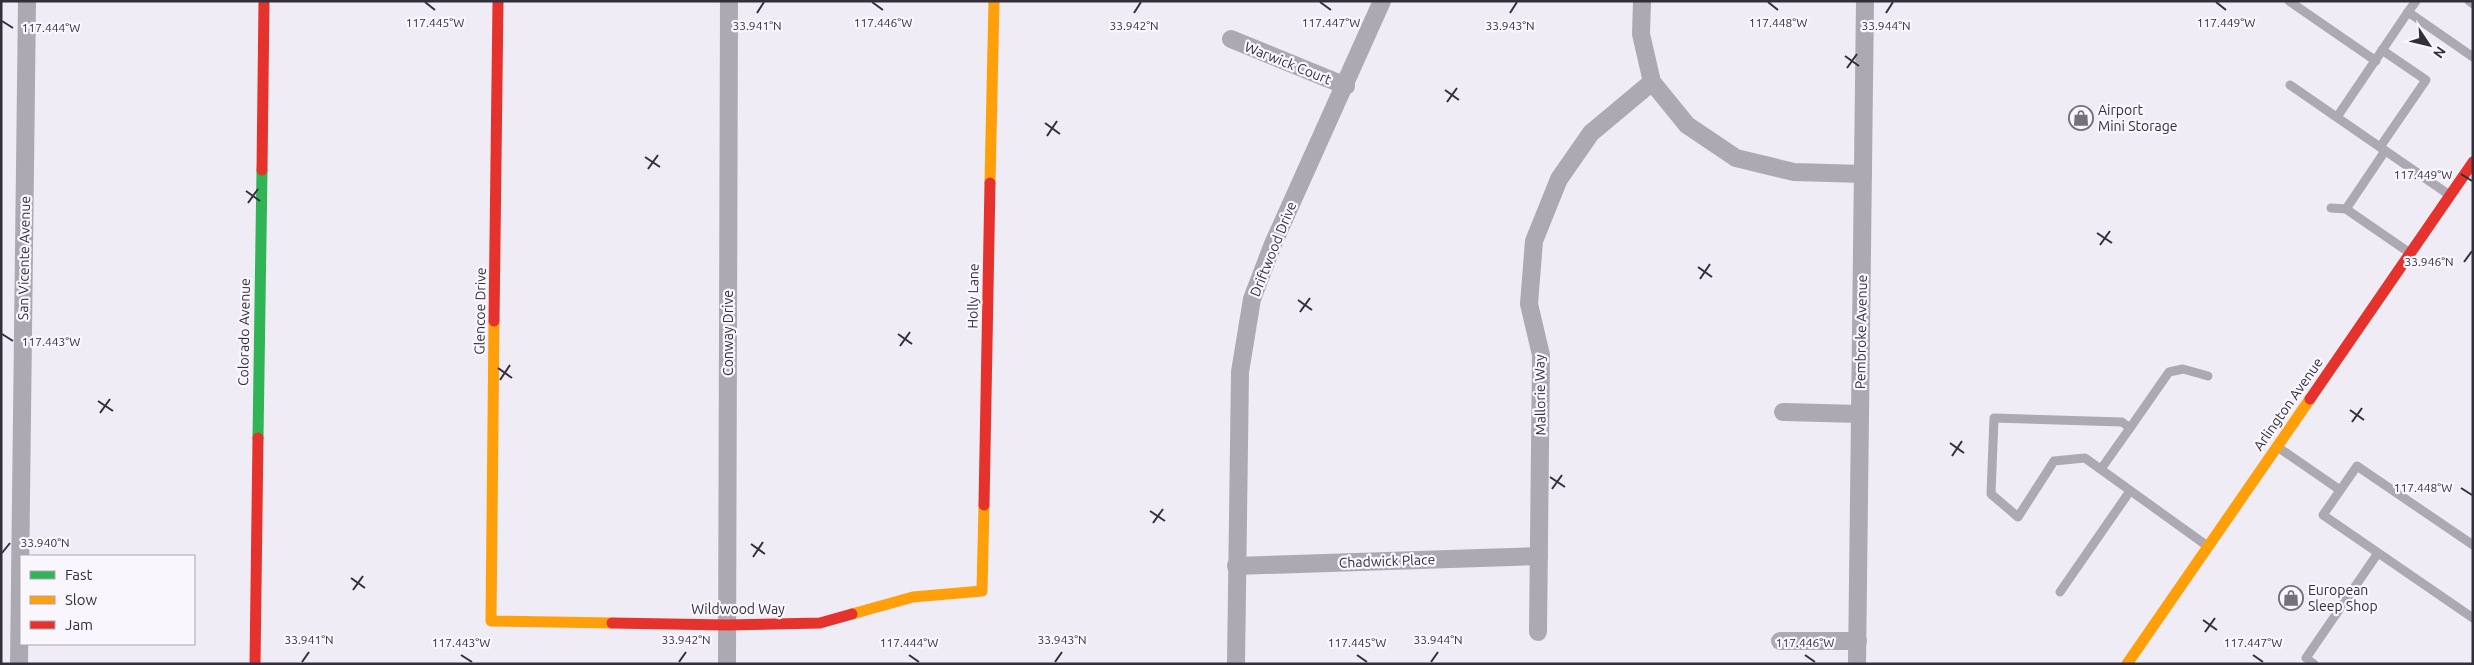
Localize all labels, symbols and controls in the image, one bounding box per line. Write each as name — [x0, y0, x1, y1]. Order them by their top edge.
text: 117.445°W — [406, 16, 464, 29]
text: 117.446°W — [854, 16, 912, 29]
text: 117.447°W — [1302, 16, 1360, 29]
text: 117.448°W — [1749, 16, 1807, 29]
text: 117.449°W — [2197, 16, 2255, 29]
text: 33.941°N — [732, 19, 782, 32]
text: 33.942°N — [1109, 19, 1159, 32]
text: 33.943°N — [1485, 19, 1535, 32]
text: 33.944°N — [1861, 19, 1911, 32]
north arrow — [2404, 20, 2454, 70]
text: 117.444°W — [22, 21, 80, 34]
street label: Warwick Court — [1242, 38, 1334, 88]
text: N — [2430, 44, 2449, 61]
place label: Airport Mini Storage — [2098, 102, 2177, 134]
shop icon: Airport Mini Storage — [2068, 105, 2094, 131]
text: 117.449°W — [2394, 168, 2452, 181]
street label: San Vicente Avenue — [15, 196, 33, 320]
street label: Driftwood Drive — [1247, 199, 1299, 299]
text: 33.946°N — [2404, 255, 2454, 268]
street label: Holly Lane — [964, 263, 982, 329]
street label: Glencoe Drive — [471, 267, 489, 355]
street label: Pembroke Avenue — [1852, 275, 1870, 389]
street label: Colorado Avenue — [235, 278, 253, 386]
street label: Conway Drive — [720, 290, 736, 376]
text: 117.443°W — [22, 335, 80, 348]
street label: Mallorie Way — [1531, 354, 1549, 436]
street label: Arlington Avenue — [2250, 355, 2326, 453]
text: 117.448°W — [2394, 481, 2452, 494]
text: 33.940°N — [20, 536, 70, 549]
street label: Chadwick Place — [1339, 551, 1435, 571]
legend — [20, 555, 195, 645]
text: Fast — [65, 566, 93, 583]
place label: European Sleep Shop — [2308, 582, 2378, 614]
shop icon: European Sleep Shop — [2278, 585, 2304, 611]
text: Slow — [65, 591, 98, 608]
street label: Wildwood Way — [691, 601, 785, 617]
text: Jam — [65, 616, 93, 633]
text: 33.941°N — [284, 633, 334, 646]
text: 33.942°N — [661, 633, 711, 646]
text: 33.943°N — [1037, 633, 1087, 646]
text: 33.944°N — [1413, 633, 1463, 646]
text: 117.443°W — [432, 636, 490, 649]
text: 117.444°W — [880, 636, 938, 649]
text: 117.445°W — [1328, 636, 1386, 649]
text: 117.446°W — [1776, 636, 1834, 649]
text: 117.447°W — [2224, 636, 2282, 649]

